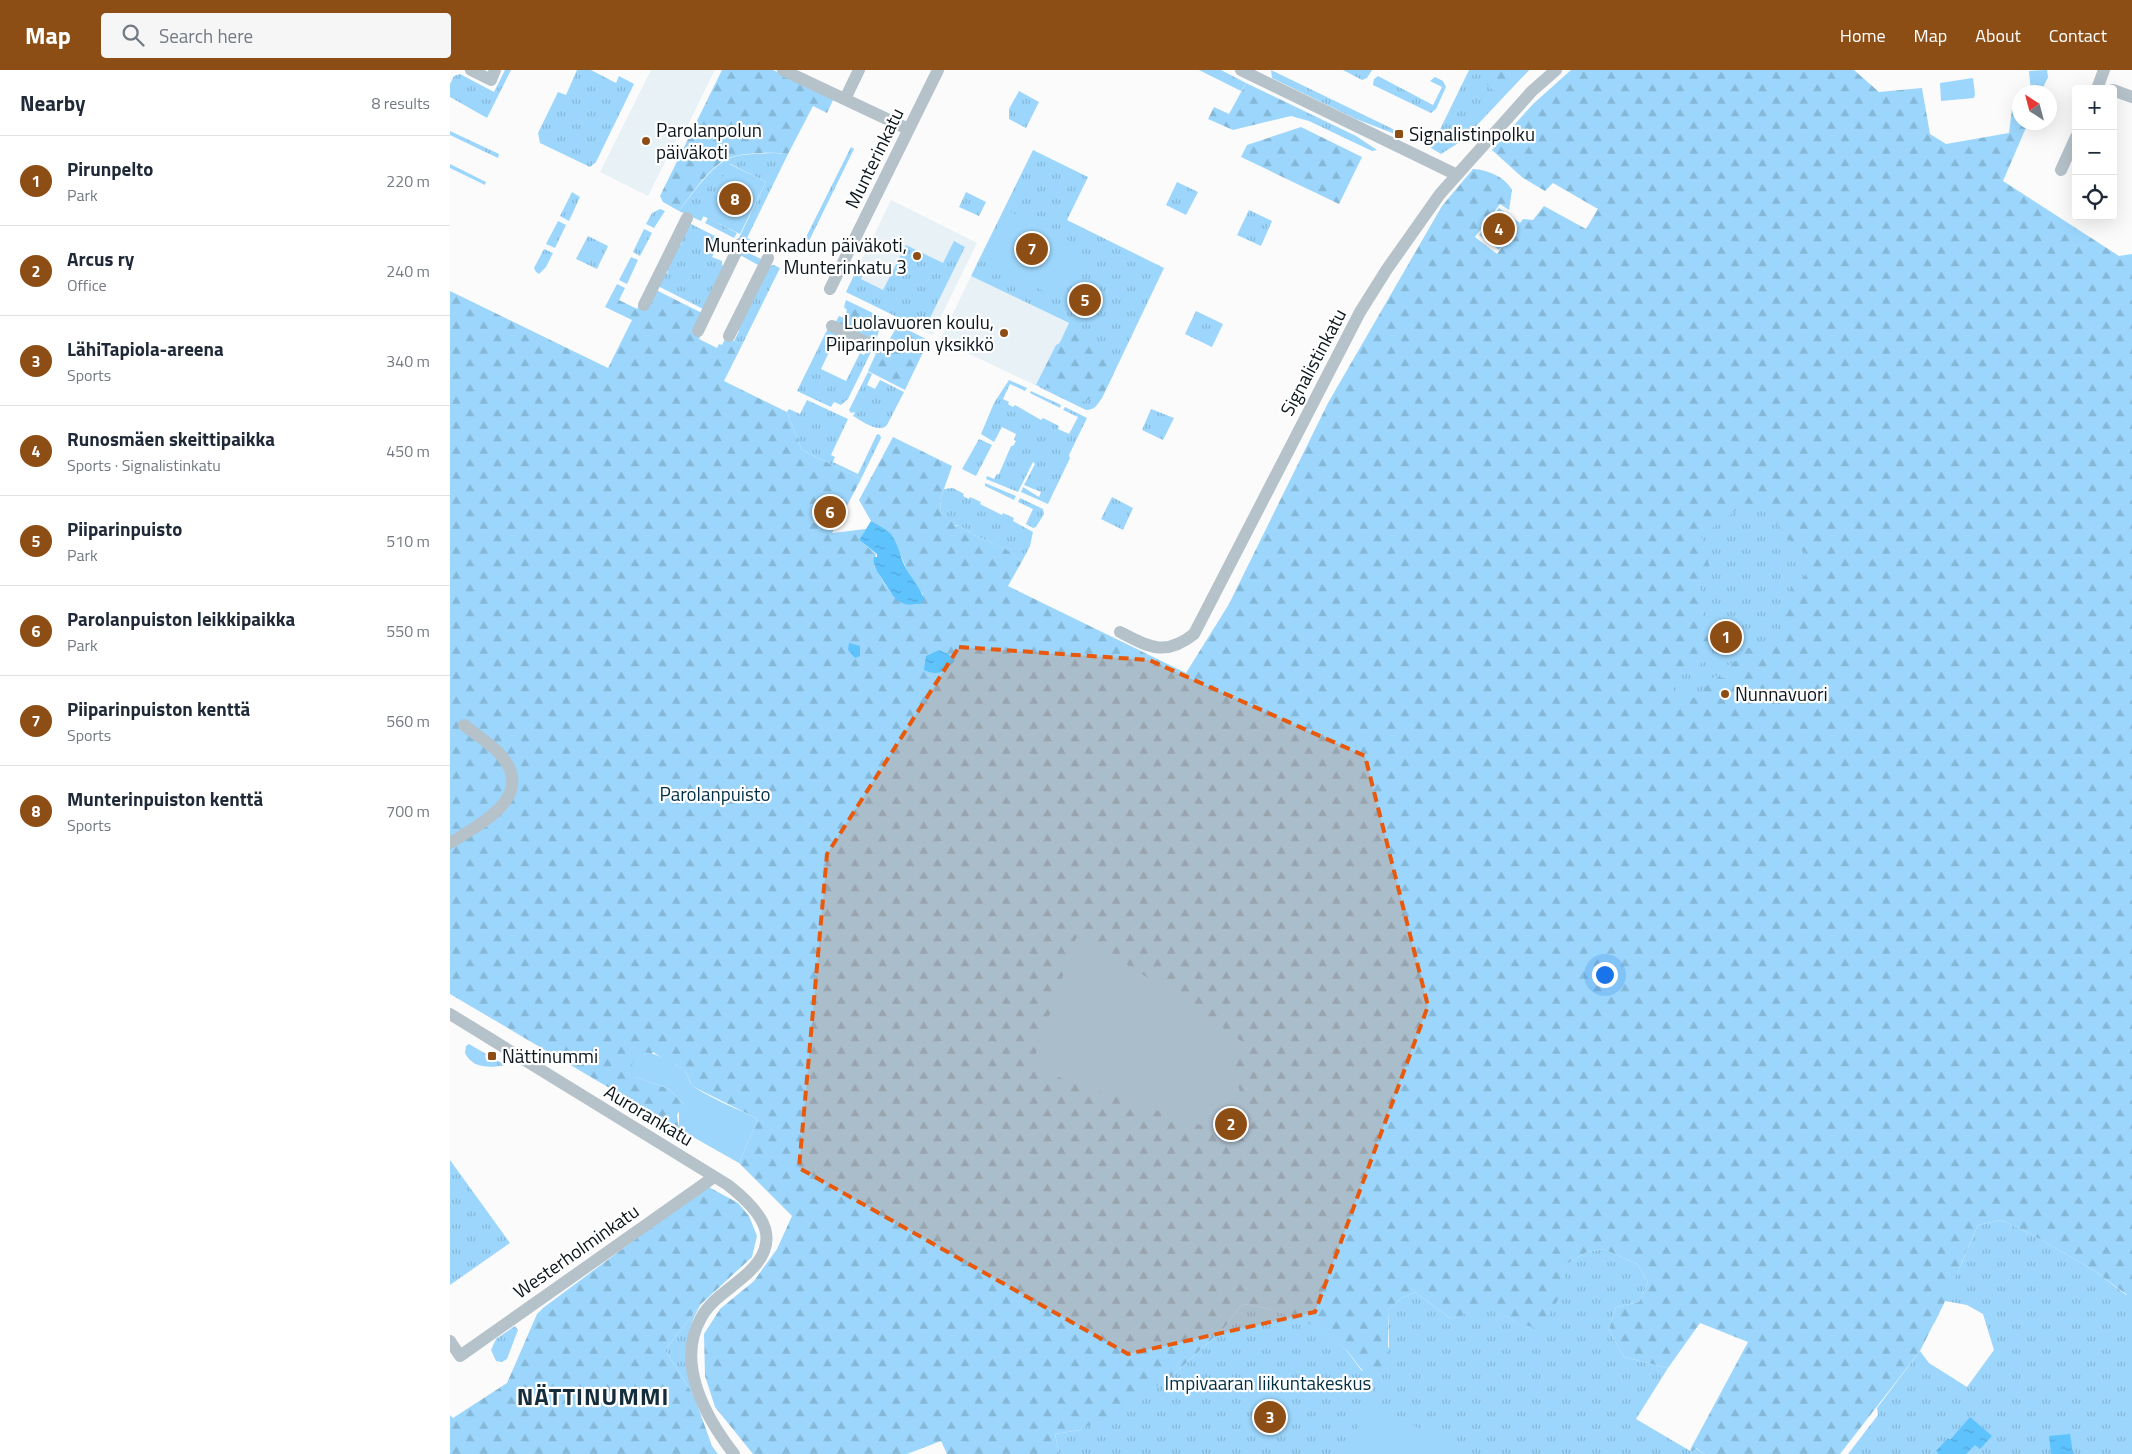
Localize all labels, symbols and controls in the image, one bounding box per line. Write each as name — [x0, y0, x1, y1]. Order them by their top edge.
search box — [101, 13, 451, 58]
text: Map — [25, 17, 71, 53]
icon: search — [119, 21, 147, 49]
text: Search here — [159, 21, 253, 50]
text: Home — [1840, 22, 1886, 49]
text: Map — [1914, 22, 1947, 49]
text: About — [1975, 22, 2021, 49]
text: Contact — [2049, 22, 2107, 49]
north arrow — [2012, 85, 2057, 130]
map controls — [2072, 85, 2117, 220]
button: + — [2072, 85, 2117, 130]
text: Nearby — [20, 87, 85, 119]
text: 8 results — [371, 91, 430, 115]
street label: Munterinkatu — [837, 103, 910, 213]
place label: Parolanpolun päiväkoti — [656, 115, 762, 166]
place label: Signalistinpolku — [1409, 119, 1535, 148]
marker: Signalistinpolku — [1393, 128, 1405, 140]
button: − — [2072, 130, 2117, 175]
marker: Parolanpolun päiväkoti — [640, 135, 652, 147]
text: Pirunpelto — [67, 154, 153, 183]
text: 1 — [32, 169, 40, 193]
text: 220 m — [386, 169, 430, 193]
button: locate — [2072, 175, 2117, 220]
pin: 8 — [719, 180, 751, 218]
text: Park — [67, 183, 98, 207]
pin: 4 — [1483, 210, 1515, 248]
place label: Munterinkadun päiväkoti, Munterinkatu 3 — [704, 230, 907, 281]
pin: 7 — [1016, 230, 1048, 268]
text: Arcus ry — [67, 244, 134, 273]
marker: Munterinkadun päiväkoti, Munterinkatu 3 — [911, 250, 923, 262]
text: 2 — [32, 259, 40, 283]
text: 240 m — [386, 259, 430, 283]
text: Office — [67, 273, 107, 297]
pin: 5 — [1069, 281, 1101, 319]
street label: Signalistinkatu — [1272, 303, 1353, 421]
place label: Luolavuoren koulu, Piiparinpolun yksikkö — [826, 307, 994, 358]
marker: Luolavuoren koulu, Piiparinpolun yksikkö — [998, 327, 1010, 339]
text: LähiTapiola-areena — [67, 334, 224, 363]
text: 3 — [32, 349, 40, 373]
text: 340 m — [386, 349, 430, 373]
text: Sports — [67, 363, 111, 387]
text: Runosmäen skeittipaikka — [67, 424, 275, 453]
text: 4 — [32, 439, 40, 463]
text: 450 m — [386, 439, 430, 463]
text: Sports · Signalistinkatu — [67, 453, 221, 477]
pin: 6 — [814, 493, 846, 531]
text: Piiparinpuisto — [67, 514, 182, 543]
text: 5 — [32, 529, 40, 553]
text: 510 m — [386, 529, 430, 553]
text: Park — [67, 543, 98, 567]
text: Parolanpuiston leikkipaikka — [67, 604, 295, 633]
pin: 1 — [1710, 618, 1742, 656]
text: 6 — [32, 619, 40, 643]
text: 550 m — [386, 619, 430, 643]
text: Park — [67, 633, 98, 657]
place label: Nunnavuori — [1735, 679, 1828, 708]
marker: Nunnavuori — [1719, 688, 1731, 700]
text: Piiparinpuiston kenttä — [67, 694, 250, 723]
text: 7 — [32, 709, 40, 733]
text: 560 m — [386, 709, 430, 733]
text: Sports — [67, 723, 111, 747]
park label: Parolanpuisto — [659, 779, 771, 808]
text: Munterinpuiston kenttä — [67, 784, 263, 813]
text: 8 — [32, 799, 40, 823]
text: 700 m — [386, 799, 430, 823]
text: Sports — [67, 813, 111, 837]
your location — [1592, 962, 1618, 988]
place label: Nättinummi — [502, 1041, 598, 1070]
marker: Nättinummi — [486, 1050, 498, 1062]
street label: Aurorankatu — [599, 1077, 699, 1153]
pin: 2 — [1215, 1105, 1247, 1143]
street label: Westerholminkatu — [507, 1196, 645, 1305]
park label: Impivaaran liikuntakeskus — [1165, 1368, 1372, 1397]
district label: NÄTTINUMMI — [517, 1378, 669, 1414]
pin: 3 — [1254, 1398, 1286, 1436]

